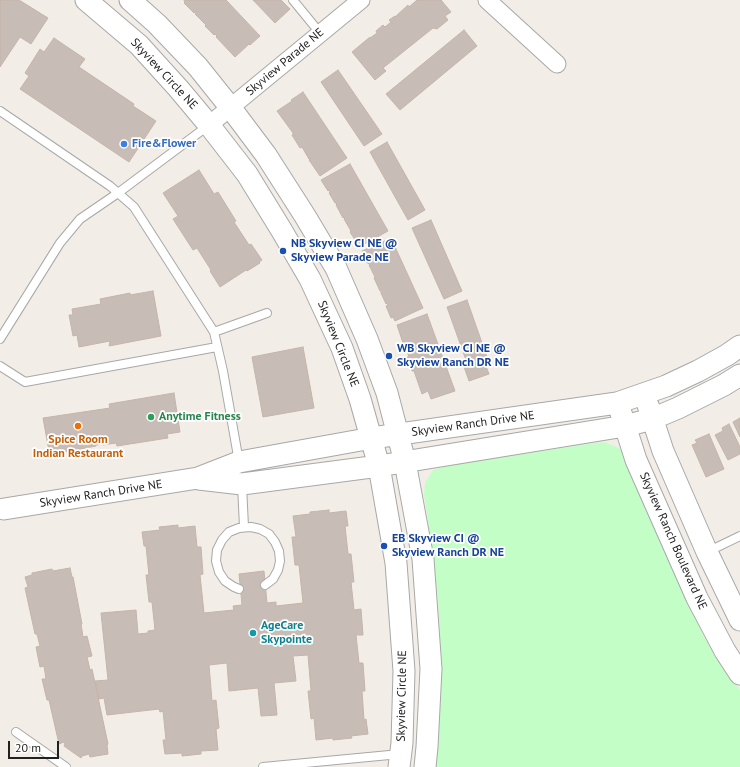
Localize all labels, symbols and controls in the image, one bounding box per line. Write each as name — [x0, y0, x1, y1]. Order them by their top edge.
street label: Skyview Parade NE — [243, 25, 327, 99]
street label: Skyview Circle NE — [128, 36, 200, 112]
place label: Fire&Flower — [132, 137, 196, 151]
marker: Fire&Flower — [119, 139, 129, 149]
place label: NB Skyview CI NE @ Skyview Parade NE — [291, 237, 397, 265]
marker: NB Skyview CI NE @ Skyview Parade NE — [278, 246, 288, 256]
street label: Skyview Circle NE — [314, 299, 362, 389]
place label: WB Skyview CI NE @ Skyview Ranch DR NE — [397, 342, 509, 370]
marker: WB Skyview CI NE @ Skyview Ranch DR NE — [384, 351, 394, 361]
street label: Skyview Ranch Drive NE — [411, 408, 535, 440]
place label: Anytime Fitness — [159, 410, 241, 424]
marker: Anytime Fitness — [146, 412, 156, 422]
marker: Spice Room Indian Restaurant — [73, 421, 83, 431]
place label: Spice Room Indian Restaurant — [33, 433, 123, 461]
street label: Skyview Ranch Boulevard NE — [636, 470, 710, 612]
street label: Skyview Ranch Drive NE — [39, 477, 163, 511]
place label: EB Skyview CI @ Skyview Ranch DR NE — [392, 532, 504, 560]
marker: EB Skyview CI @ Skyview Ranch DR NE — [379, 541, 389, 551]
place label: AgeCare Skypointe — [261, 619, 312, 647]
marker: AgeCare Skypointe — [248, 628, 258, 638]
street label: Skyview Circle NE — [394, 650, 410, 742]
scale bar — [10, 733, 61, 759]
text: 20 m — [15, 740, 41, 755]

